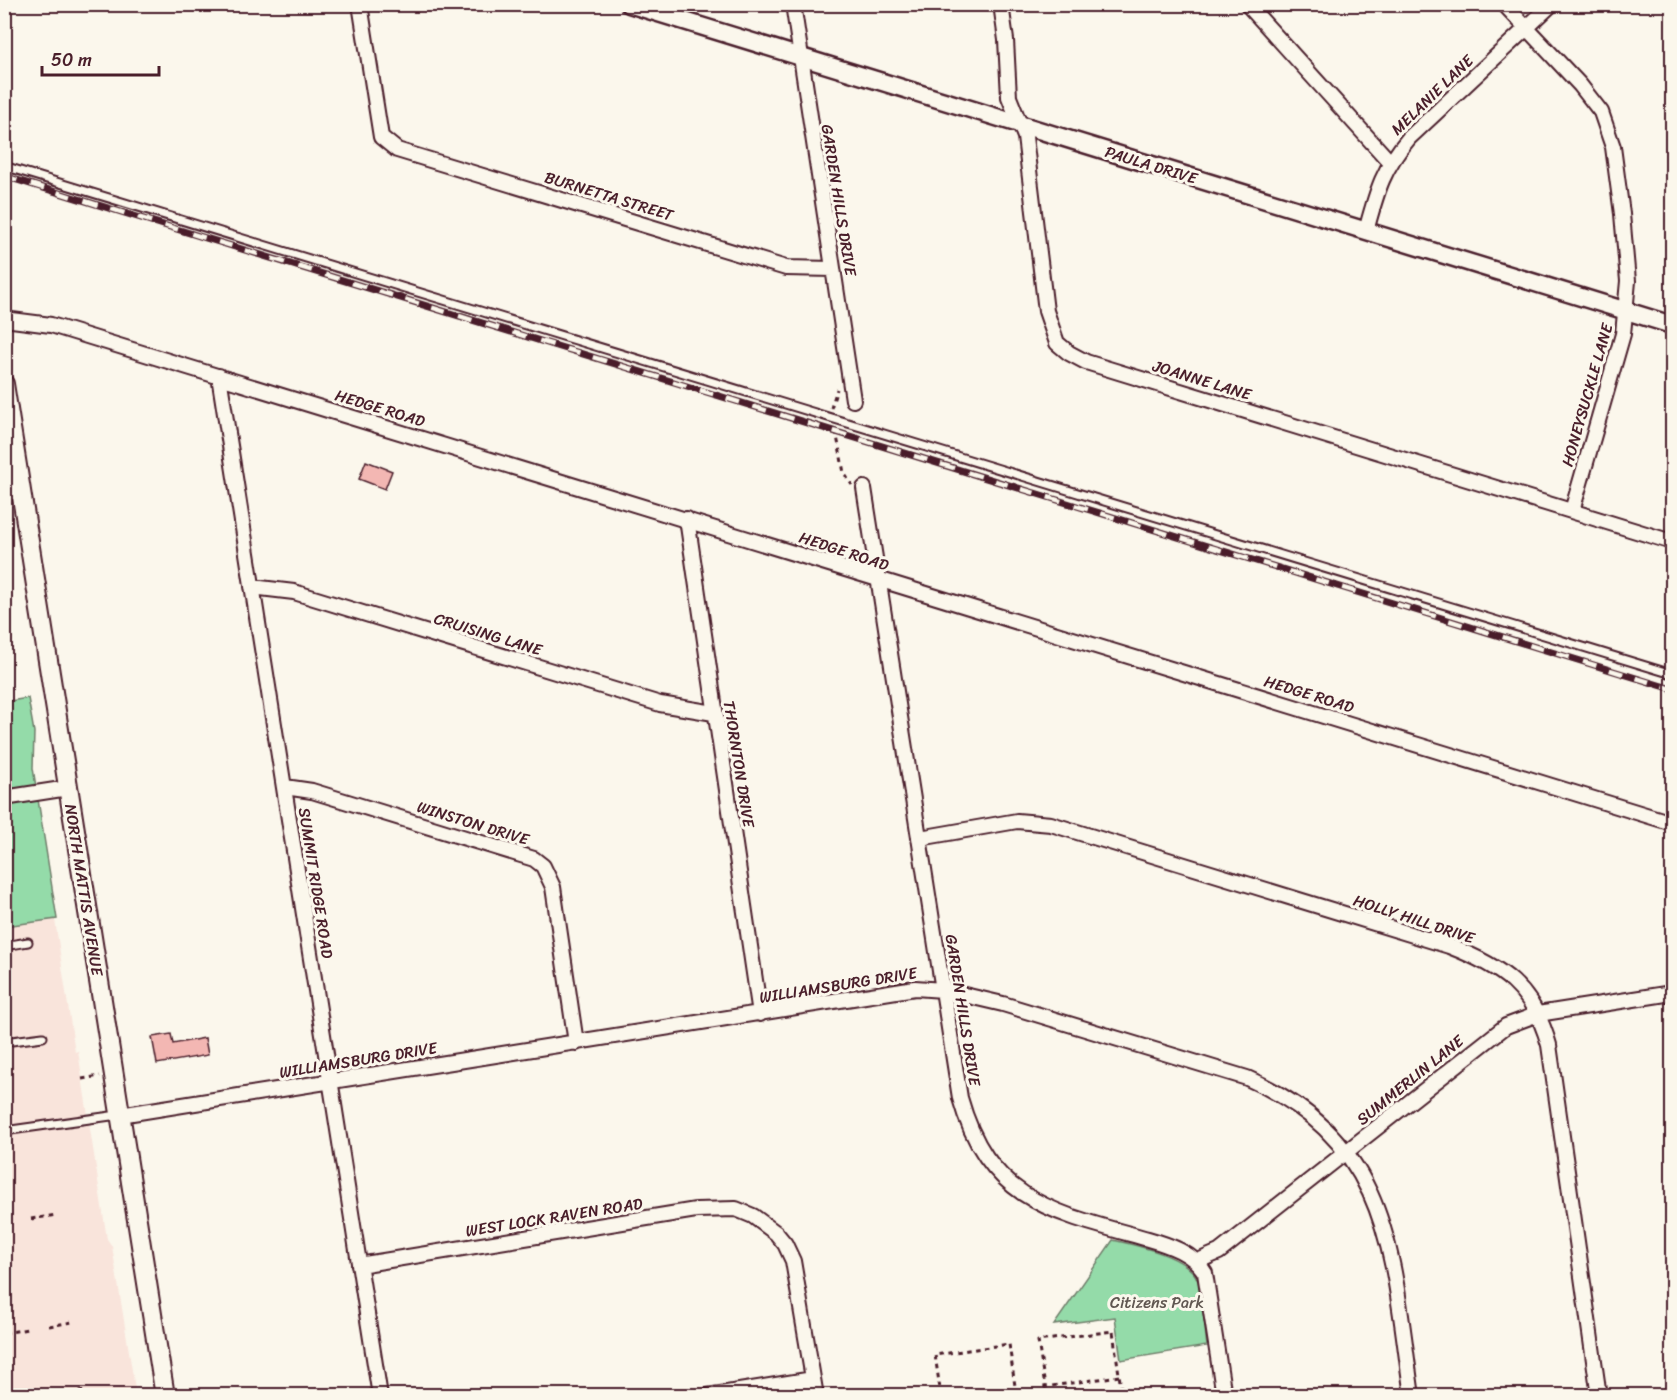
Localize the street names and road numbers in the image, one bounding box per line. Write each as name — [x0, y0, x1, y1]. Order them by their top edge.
street label: MELANIE LANE — [1383, 47, 1481, 143]
street label: GARDEN HILLS DRIVE — [813, 122, 865, 279]
street label: PAULA DRIVE — [1101, 137, 1202, 193]
street label: BURNETTA STREET — [541, 163, 678, 230]
street label: HONEYSUCKLE LANE — [1553, 319, 1622, 470]
street label: JOANNE LANE — [1148, 351, 1256, 409]
street label: HEDGE ROAD — [331, 381, 429, 436]
street label: HEDGE ROAD — [795, 523, 893, 579]
street label: CRUISING LANE — [430, 604, 547, 665]
street label: HEDGE ROAD — [1260, 667, 1358, 722]
street label: THORNTON DRIVE — [715, 698, 764, 831]
street label: WINSTON DRIVE — [413, 792, 534, 854]
street label: NORTH MATTIS AVENUE — [56, 802, 112, 979]
street label: SUMMIT RIDGE ROAD — [290, 805, 342, 961]
street label: HOLLY HILL DRIVE — [1350, 886, 1479, 953]
street label: GARDEN HILLS DRIVE — [937, 932, 989, 1089]
street label: WILLIAMSBURG DRIVE — [757, 958, 920, 1012]
street label: SUMMERLIN LANE — [1350, 1027, 1471, 1133]
street label: WILLIAMSBURG DRIVE — [277, 1033, 440, 1087]
street label: WEST LOCK RAVEN ROAD — [463, 1189, 645, 1245]

